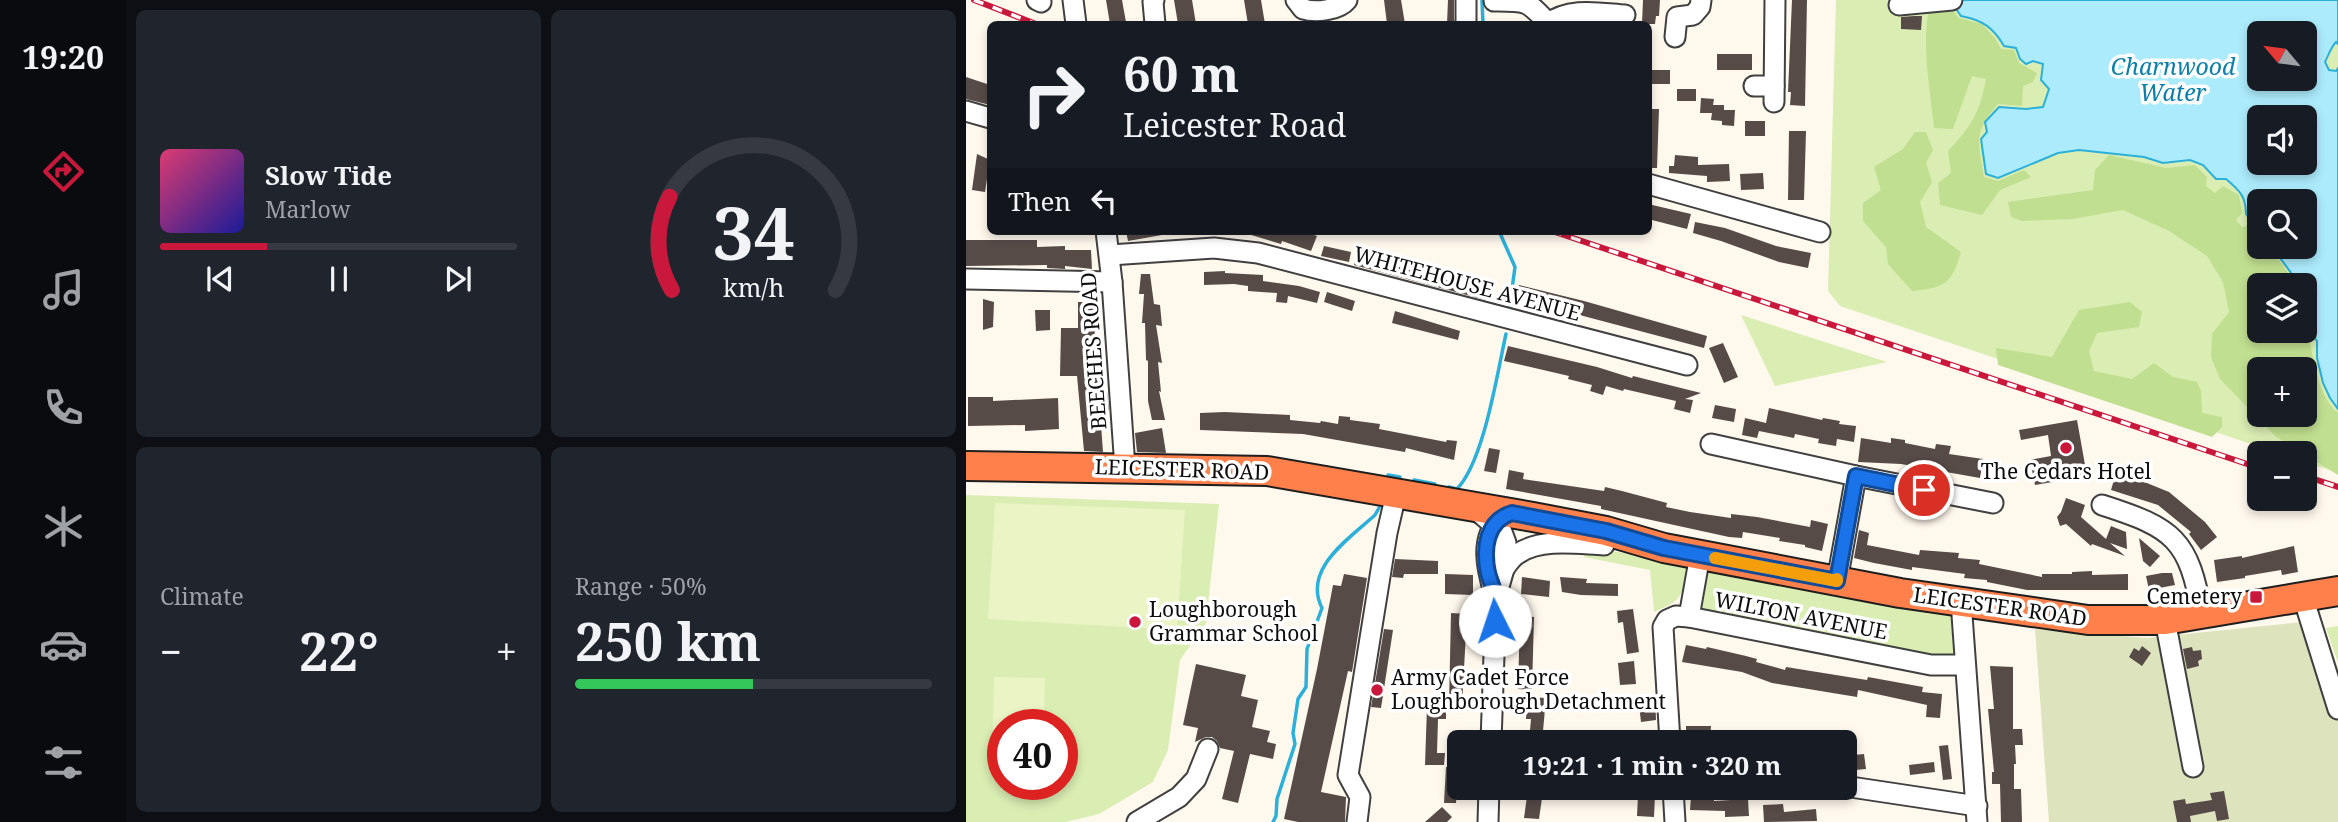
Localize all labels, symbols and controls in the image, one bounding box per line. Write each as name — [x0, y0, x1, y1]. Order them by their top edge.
north arrow — [2247, 21, 2317, 91]
map controls — [2247, 21, 2317, 511]
text: 19:20 — [22, 35, 104, 78]
text: 60 m — [1123, 40, 1239, 106]
icon: right — [1008, 49, 1099, 140]
water label: Charnwood Water — [2111, 50, 2236, 108]
text: Leicester Road — [1123, 103, 1347, 146]
button: sound — [2247, 105, 2317, 175]
icon: directions — [39, 147, 88, 196]
text: Slow Tide — [265, 157, 392, 193]
text: 34 — [712, 182, 795, 281]
icon: left — [1085, 182, 1123, 220]
text: Then — [1008, 183, 1071, 219]
button: search — [2247, 189, 2317, 259]
text: Marlow — [265, 193, 351, 225]
street label: WHITEHOUSE AVENUE — [1351, 239, 1584, 327]
icon: previous — [201, 260, 239, 298]
icon: pause — [320, 260, 358, 298]
icon: next — [439, 260, 477, 298]
icon: music — [39, 265, 88, 314]
text: km/h — [723, 270, 784, 304]
street label: BEECHES ROAD — [1074, 271, 1112, 431]
button: layers — [2247, 273, 2317, 343]
button: + — [2247, 357, 2317, 427]
icon: phone — [39, 383, 88, 432]
marker: The Cedars Hotel — [2058, 440, 2074, 456]
button: − — [2247, 441, 2317, 511]
street label: LEICESTER ROAD — [1094, 452, 1270, 486]
place label: The Cedars Hotel — [1981, 457, 2152, 485]
pin — [1894, 460, 1954, 520]
icon: arrive — [1905, 471, 1943, 509]
icon: climate — [39, 502, 88, 551]
text: Range · 50% — [575, 570, 707, 602]
text: Climate — [160, 580, 244, 612]
street label: LEICESTER ROAD — [1912, 580, 2089, 632]
place label: Cemetery — [2146, 582, 2242, 610]
position arrow — [1458, 584, 1532, 658]
street label: WILTON AVENUE — [1712, 585, 1890, 645]
marker: Cemetery — [2248, 589, 2264, 605]
place label: Loughborough Grammar School — [1149, 595, 1318, 647]
text: 250 km — [575, 605, 761, 676]
marker: Loughborough Grammar School — [1127, 614, 1143, 630]
text: 22° — [299, 615, 379, 686]
icon: car — [39, 620, 88, 669]
text: − — [160, 625, 182, 677]
text: + — [496, 625, 517, 677]
place label: Army Cadet Force Loughborough Detachment — [1391, 663, 1666, 715]
marker: Army Cadet Force Loughborough Detachment — [1369, 682, 1385, 698]
speed limit sign: 40 — [987, 709, 1078, 800]
icon: filters — [39, 738, 88, 787]
text: 19:21 · 1 min · 320 m — [1522, 747, 1782, 783]

